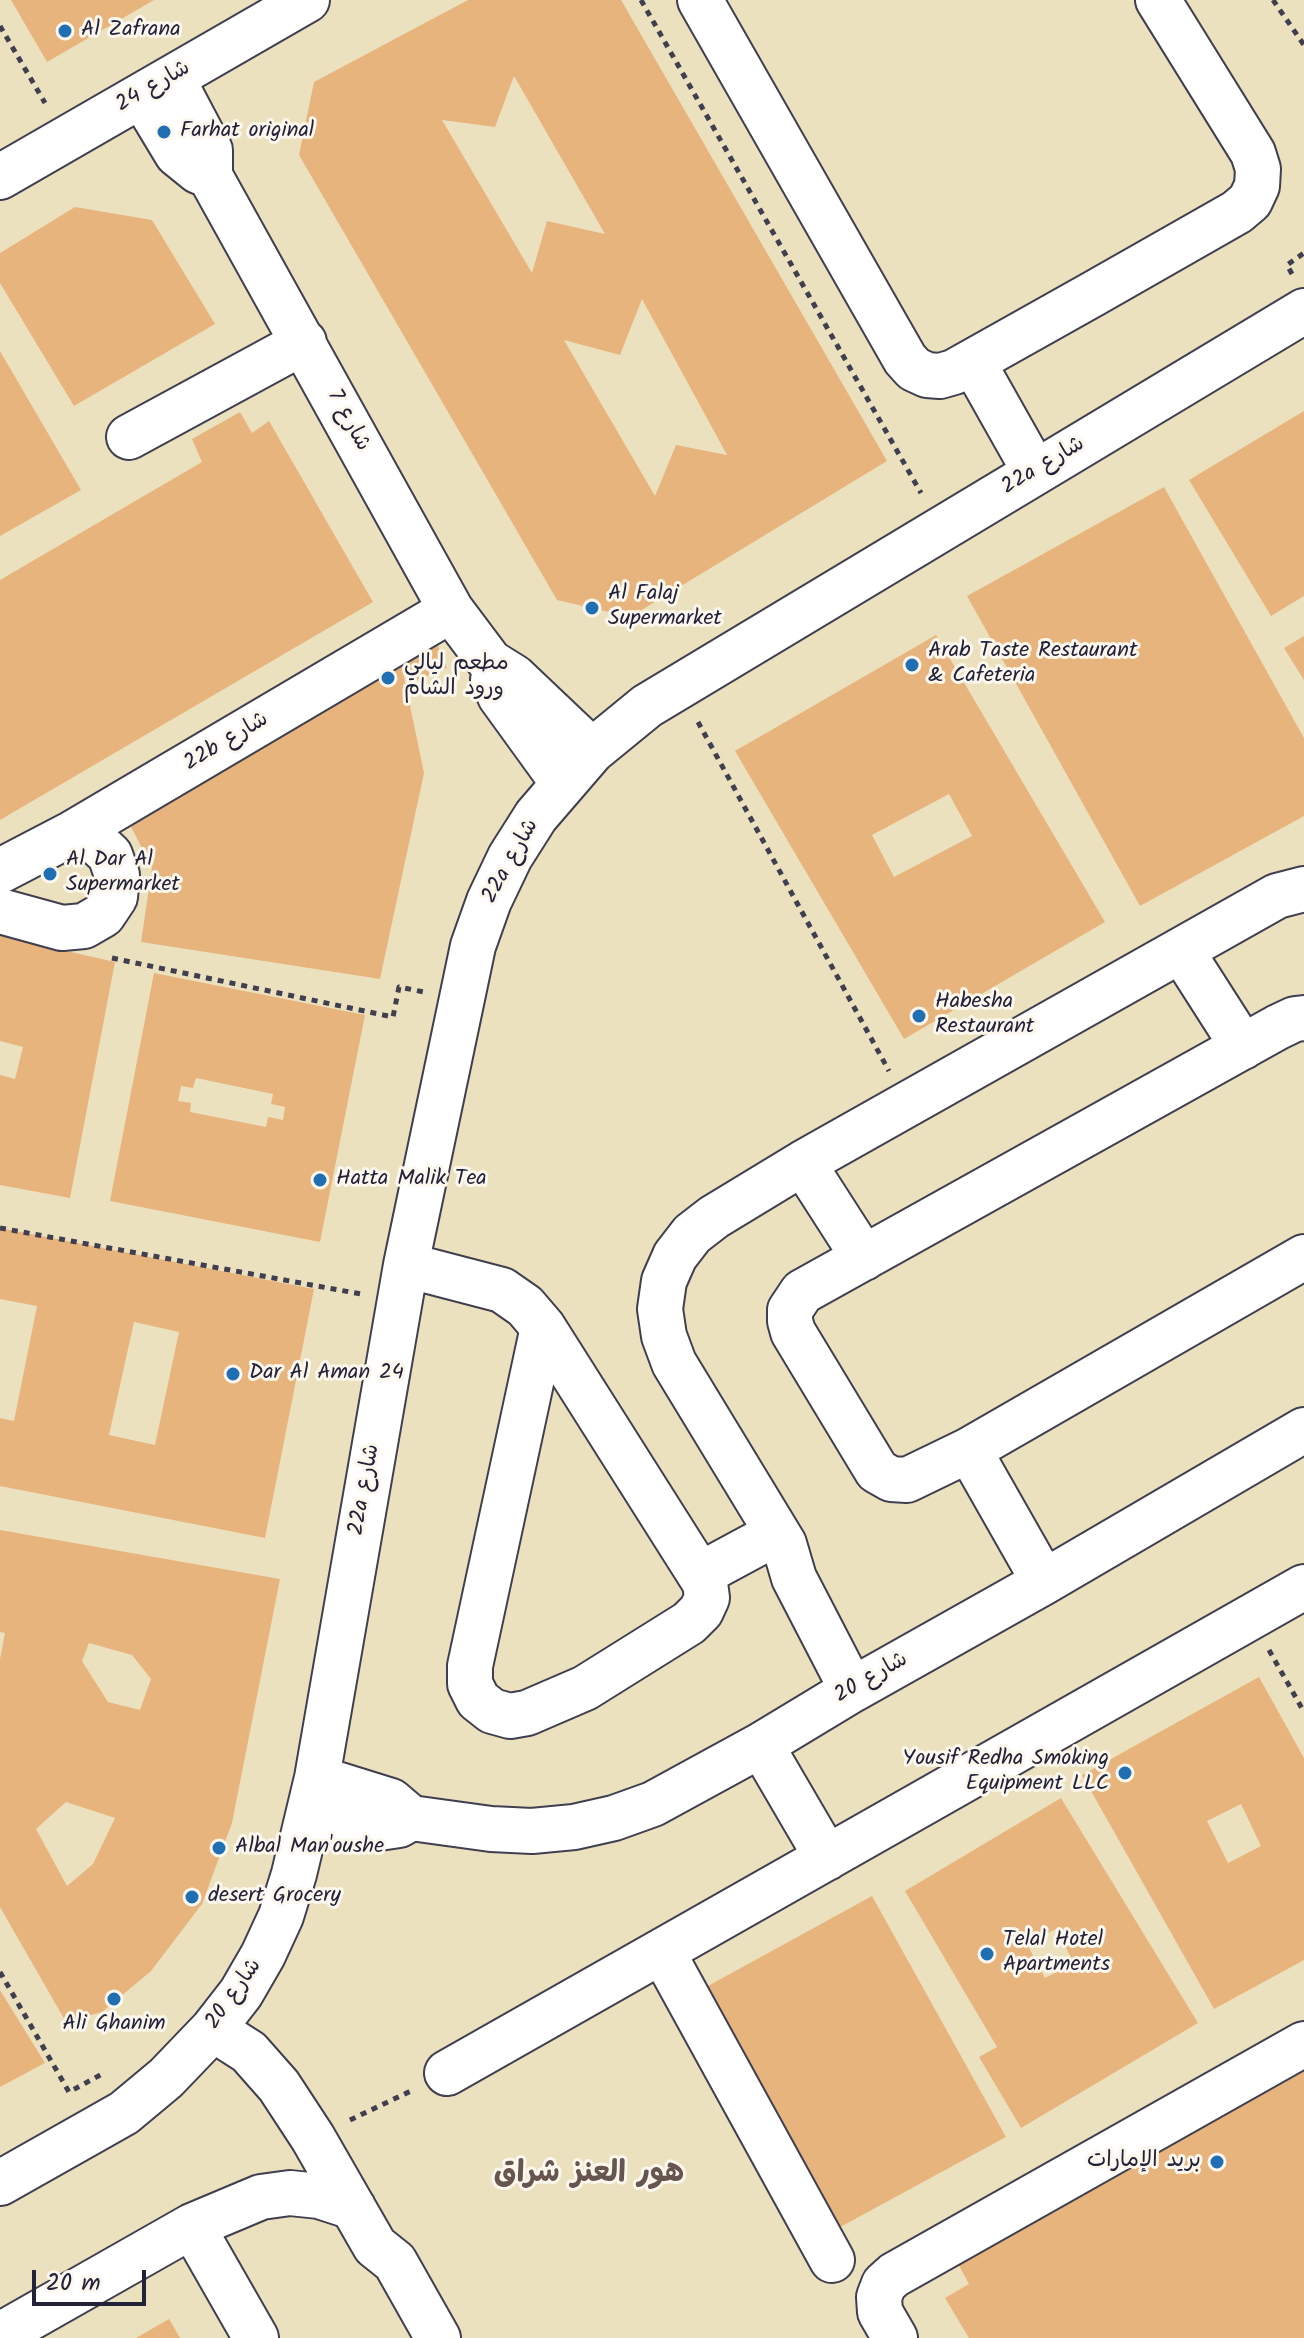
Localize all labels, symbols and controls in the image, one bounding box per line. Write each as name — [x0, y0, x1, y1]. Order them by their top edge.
place label: Al Zafrana — [81, 18, 180, 44]
marker: Al Zafrana — [56, 22, 74, 40]
street label: شارع 24 — [112, 56, 196, 120]
place label: Farhat original — [180, 119, 314, 145]
marker: Farhat original — [155, 123, 173, 141]
street label: شارع 7 — [319, 385, 375, 457]
street label: 22a شارع — [998, 432, 1090, 502]
place label: Al Falaj Supermarket — [608, 582, 722, 634]
marker: Al Falaj Supermarket — [583, 599, 601, 617]
place label: Arab Taste Restaurant & Cafeteria — [928, 639, 1137, 690]
place label: مطعم ليالي ورود الشام — [404, 652, 509, 704]
marker: Arab Taste Restaurant & Cafeteria — [903, 656, 921, 674]
marker: مطعم ليالي ورود الشام — [379, 669, 397, 687]
street label: 22b شارع — [180, 708, 274, 778]
street label: 22a شارع — [478, 815, 546, 909]
place label: Al Dar Al Supermarket — [66, 848, 180, 900]
marker: Al Dar Al Supermarket — [41, 865, 59, 883]
place label: Habesha Restaurant — [935, 990, 1034, 1042]
marker: Habesha Restaurant — [910, 1007, 928, 1025]
place label: Hatta Malik Tea — [336, 1167, 487, 1193]
marker: Hatta Malik Tea — [311, 1171, 329, 1189]
place label: Dar Al Aman 24 — [249, 1361, 404, 1387]
marker: Dar Al Aman 24 — [224, 1365, 242, 1383]
street label: 22a شارع — [345, 1442, 387, 1538]
street label: شارع 20 — [831, 1648, 913, 1710]
place label: Yousif Redha Smoking Equipment LLC — [903, 1747, 1109, 1798]
marker: Yousif Redha Smoking Equipment LLC — [1116, 1764, 1134, 1782]
place label: Albal Man'oushe — [235, 1835, 384, 1861]
marker: Albal Man'oushe — [210, 1839, 228, 1857]
place label: desert Grocery — [208, 1884, 341, 1910]
marker: desert Grocery — [183, 1888, 201, 1906]
place label: Telal Hotel Apartments — [1003, 1928, 1110, 1980]
marker: Telal Hotel Apartments — [978, 1945, 996, 1963]
street label: شارع 20 — [201, 1955, 269, 2035]
marker: Ali Ghanim — [105, 1990, 123, 2008]
place label: Ali Ghanim — [63, 2012, 165, 2038]
place label: بريد الإمارات — [1087, 2149, 1201, 2175]
marker: بريد الإمارات — [1208, 2153, 1226, 2171]
district label: هور العنز شراق — [494, 2158, 684, 2194]
scale bar — [36, 2254, 150, 2304]
text: 20 m — [46, 2264, 101, 2303]

